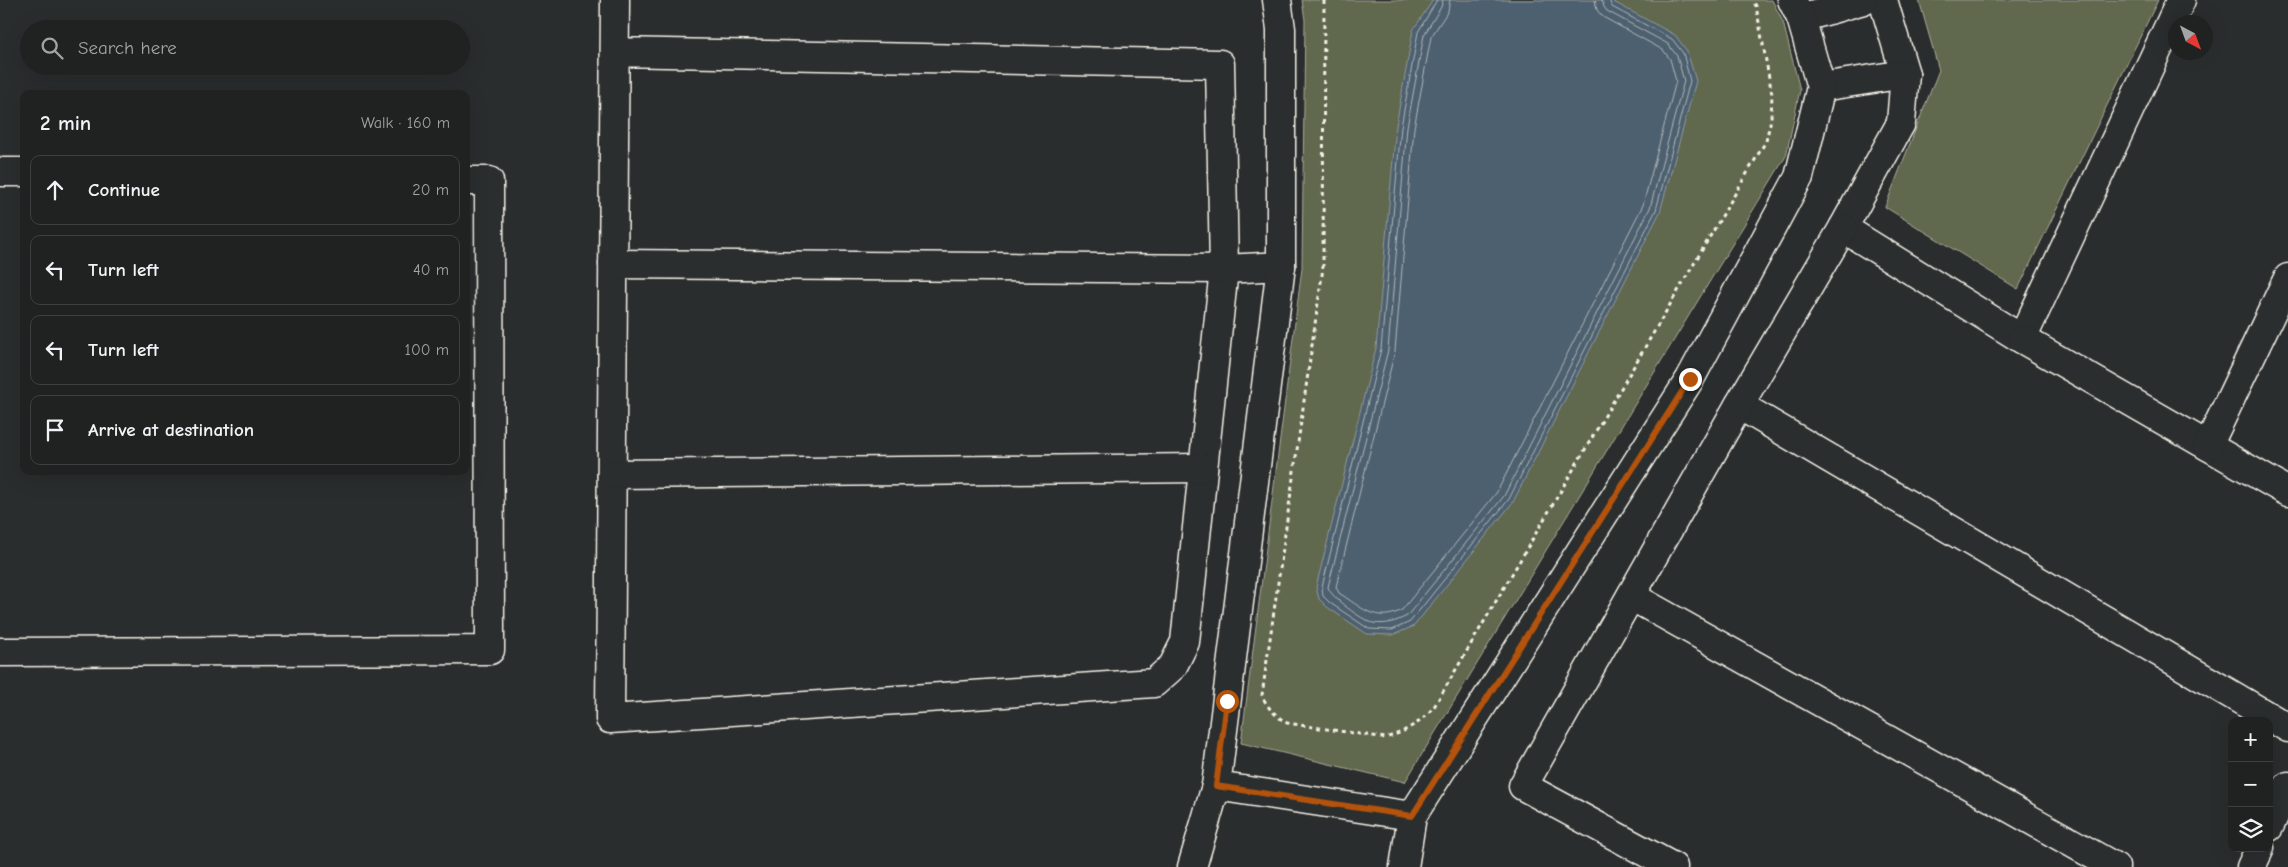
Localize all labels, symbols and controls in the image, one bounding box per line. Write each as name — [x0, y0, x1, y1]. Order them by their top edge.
north arrow — [2168, 15, 2213, 60]
search box — [20, 20, 470, 75]
icon: search — [38, 34, 66, 62]
text: Search here — [78, 37, 177, 59]
text: 2 min — [40, 111, 91, 135]
text: Walk · 160 m — [361, 114, 450, 132]
icon: ahead — [41, 176, 69, 204]
text: Continue — [88, 179, 160, 201]
text: 20 m — [412, 181, 449, 199]
icon: left — [41, 256, 69, 284]
text: Turn left — [88, 259, 159, 281]
text: 40 m — [413, 261, 449, 279]
icon: left — [41, 336, 69, 364]
text: Turn left — [88, 339, 159, 361]
text: 100 m — [405, 341, 449, 359]
route end — [1679, 368, 1702, 391]
icon: arrive — [41, 416, 69, 444]
text: Arrive at destination — [88, 419, 254, 441]
route start — [1216, 690, 1239, 713]
map controls — [2228, 717, 2273, 852]
button: + — [2228, 717, 2273, 762]
button: − — [2228, 762, 2273, 807]
button: layers — [2228, 807, 2273, 852]

